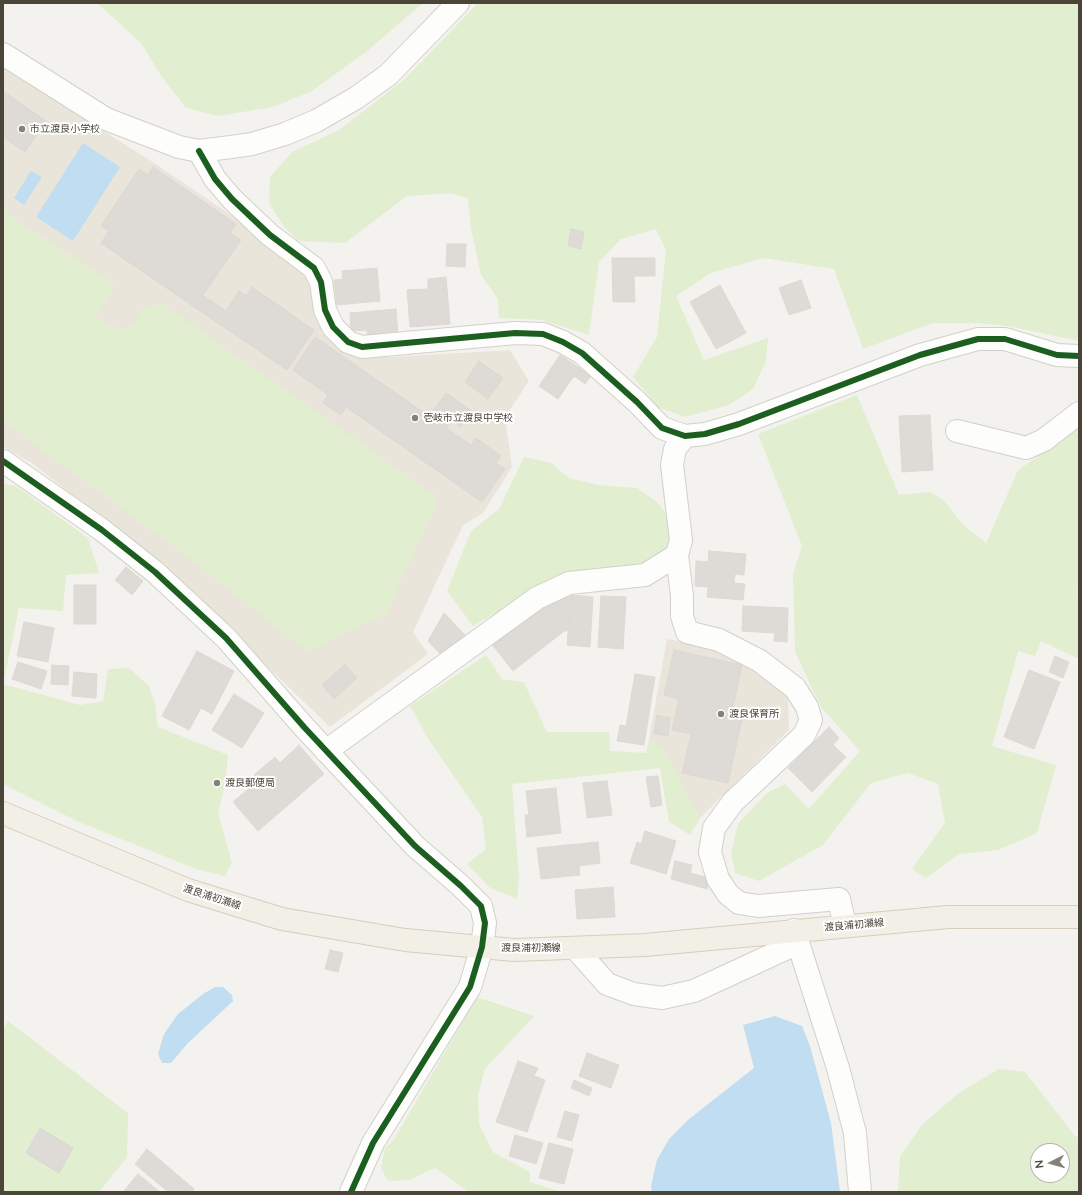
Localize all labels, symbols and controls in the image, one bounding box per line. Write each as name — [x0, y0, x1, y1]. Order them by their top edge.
place label: 市立渡良小学校 — [30, 123, 100, 135]
marker: 市立渡良小学校 — [17, 124, 27, 134]
place label: 壱岐市立渡良中学校 — [423, 412, 513, 424]
marker: 壱岐市立渡良中学校 — [410, 413, 420, 423]
place label: 渡良保育所 — [729, 708, 779, 720]
marker: 渡良保育所 — [716, 709, 726, 719]
place label: 渡良郵便局 — [225, 777, 275, 789]
marker: 渡良郵便局 — [212, 778, 222, 788]
street label: 渡良浦初瀬線 — [182, 882, 242, 912]
street label: 渡良浦初瀬線 — [824, 916, 884, 934]
street label: 渡良浦初瀬線 — [501, 942, 561, 954]
north arrow — [1030, 1143, 1070, 1183]
text: N — [1032, 1159, 1045, 1169]

